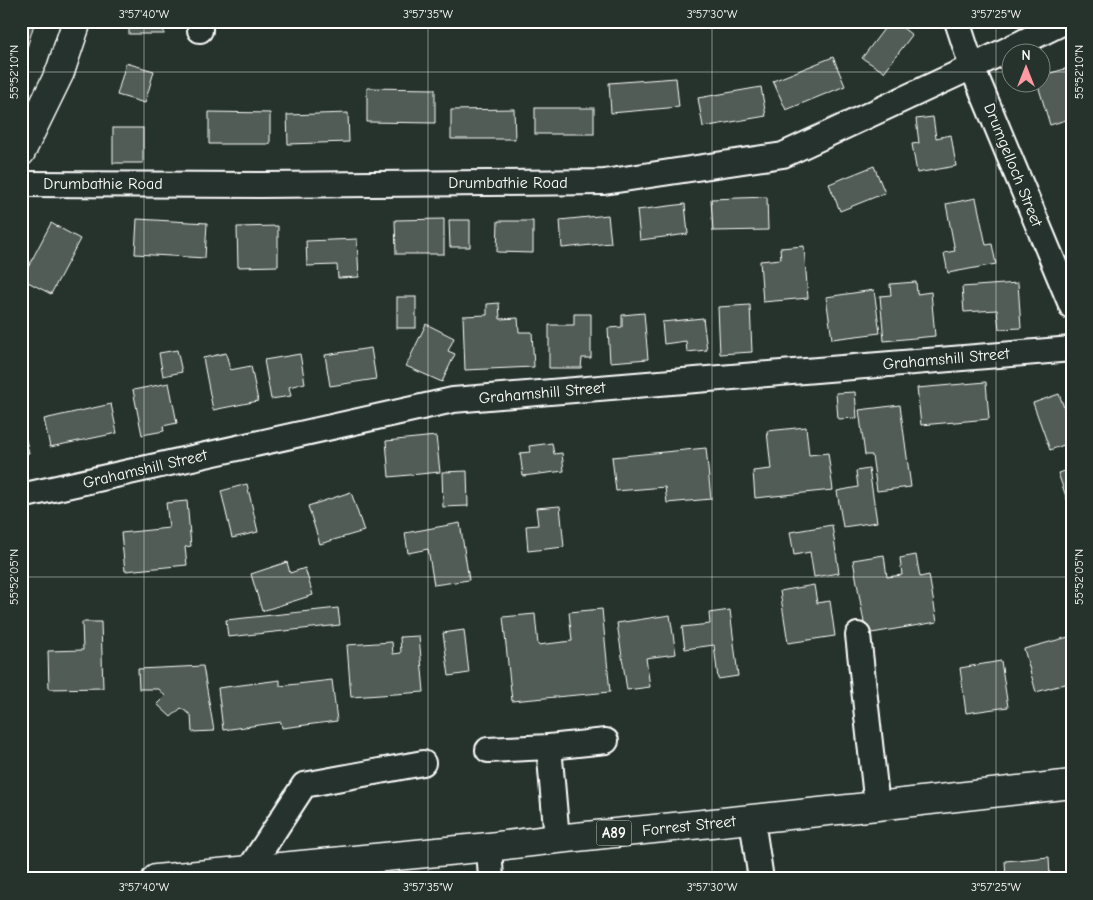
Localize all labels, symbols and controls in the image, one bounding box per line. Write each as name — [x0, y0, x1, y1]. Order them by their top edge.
text: 3°57'40"W — [119, 7, 170, 21]
text: 3°57'35"W — [403, 7, 454, 21]
text: 3°57'30"W — [687, 7, 738, 21]
text: 3°57'25"W — [971, 7, 1022, 21]
north arrow — [1000, 42, 1050, 92]
text: 55°52'10"N — [7, 45, 21, 99]
text: 55°52'10"N — [1072, 45, 1086, 99]
text: N — [1021, 47, 1031, 64]
street label: Drumgelloch Street — [980, 101, 1046, 230]
street label: Drumbathie Road — [448, 174, 568, 192]
street label: Drumbathie Road — [43, 175, 163, 193]
street label: Grahamshill Street — [882, 344, 1011, 374]
street label: Grahamshill Street — [478, 378, 607, 408]
street label: Grahamshill Street — [81, 446, 209, 492]
text: 55°52'05"N — [7, 549, 21, 605]
text: 55°52'05"N — [1072, 549, 1086, 605]
street label: Forrest Street — [641, 812, 737, 840]
road number: A89 — [596, 820, 632, 846]
text: 3°57'40"W — [119, 880, 170, 894]
text: 3°57'35"W — [403, 880, 454, 894]
text: 3°57'30"W — [687, 880, 738, 894]
text: 3°57'25"W — [971, 880, 1022, 894]

